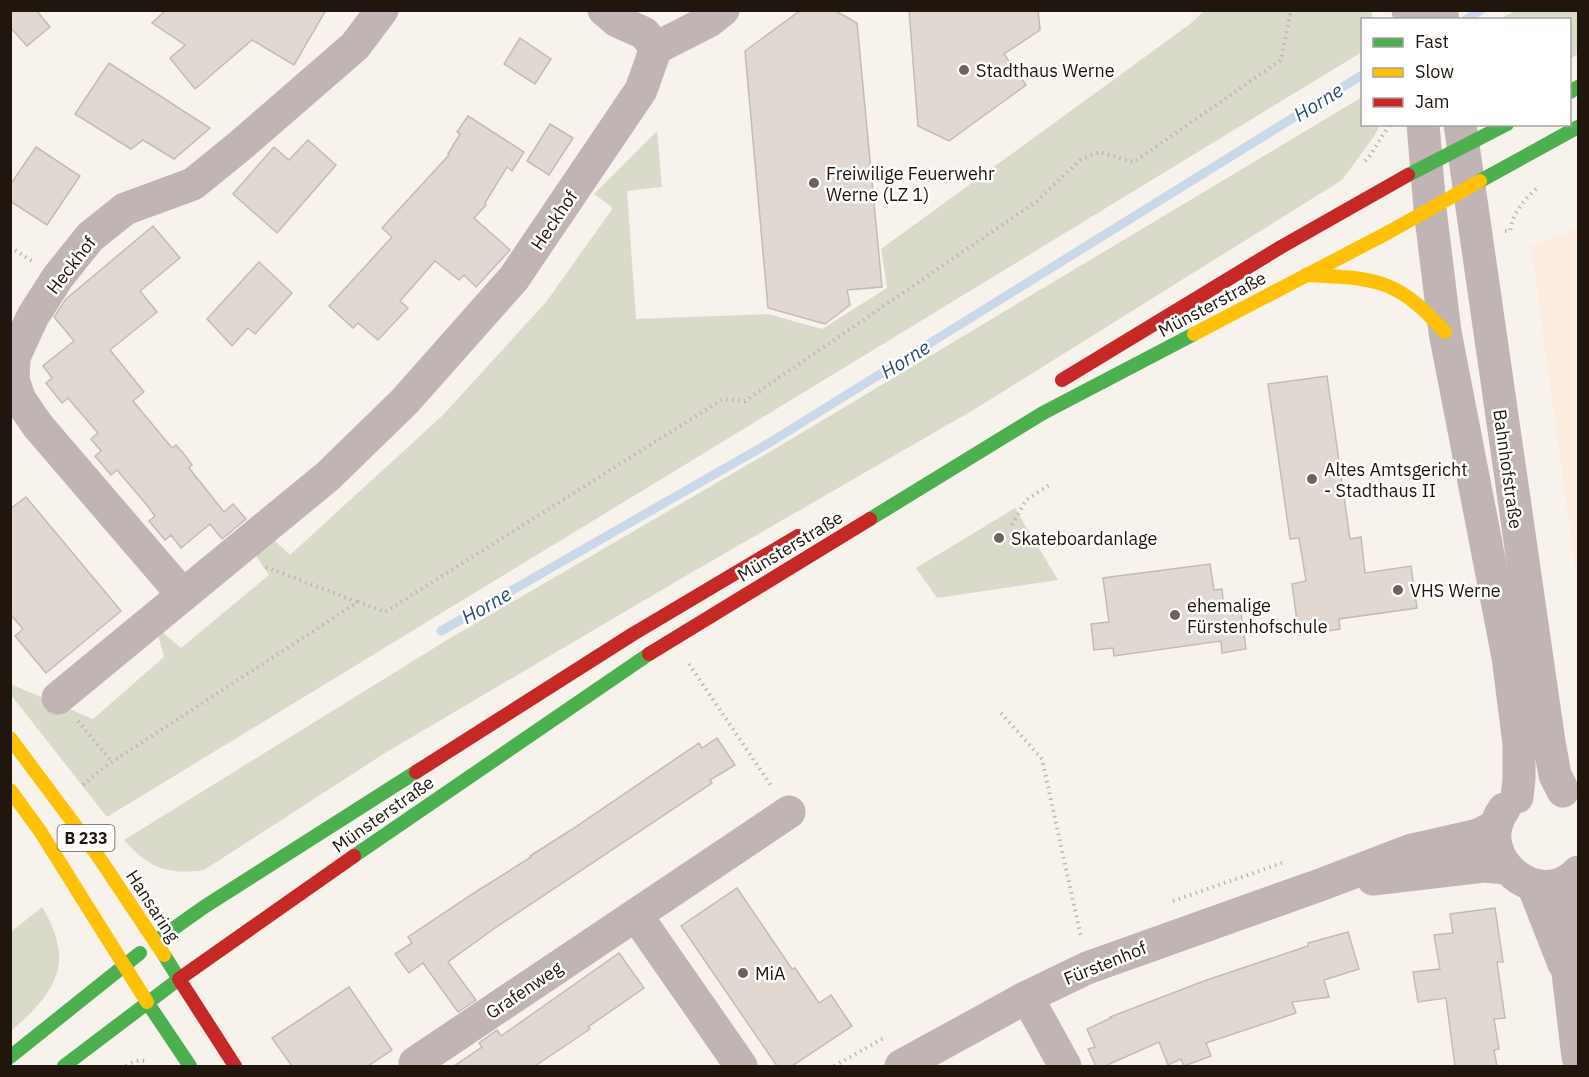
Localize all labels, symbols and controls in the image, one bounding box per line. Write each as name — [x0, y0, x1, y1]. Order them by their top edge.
legend — [1361, 18, 1571, 126]
text: Fast — [1415, 30, 1449, 53]
place label: Stadthaus Werne — [976, 59, 1115, 82]
text: Slow — [1415, 60, 1454, 83]
marker: Stadthaus Werne — [957, 63, 971, 77]
water label: Horne — [1288, 76, 1348, 128]
text: Jam — [1415, 90, 1450, 113]
place label: Freiwilige Feuerwehr Werne (LZ 1) — [826, 162, 995, 206]
marker: Freiwilige Feuerwehr Werne (LZ 1) — [807, 176, 821, 190]
street label: Heckhof — [526, 186, 582, 254]
street label: Heckhof — [41, 231, 101, 299]
street label: Münsterstraße — [1154, 266, 1270, 342]
water label: Horne — [875, 333, 935, 385]
street label: Bahnhofstraße — [1488, 408, 1528, 530]
place label: Altes Amtsgericht - Stadthaus II — [1324, 458, 1468, 502]
marker: Altes Amtsgericht - Stadthaus II — [1305, 472, 1319, 486]
street label: Münsterstraße — [733, 505, 847, 586]
place label: Skateboardanlage — [1011, 527, 1157, 550]
marker: Skateboardanlage — [992, 531, 1006, 545]
place label: VHS Werne — [1410, 579, 1501, 602]
water label: Horne — [456, 580, 516, 630]
marker: VHS Werne — [1391, 583, 1405, 597]
place label: ehemalige Fürstenhofschule — [1187, 594, 1328, 638]
marker: ehemalige Fürstenhofschule — [1168, 608, 1182, 622]
street label: Münsterstraße — [328, 770, 438, 858]
road number: B 233 — [58, 825, 115, 851]
street label: Hansaring — [121, 865, 185, 947]
street label: Fürstenhof — [1060, 936, 1150, 990]
street label: Grafenweg — [481, 956, 567, 1024]
place label: MiA — [755, 962, 786, 985]
marker: MiA — [736, 966, 750, 980]

